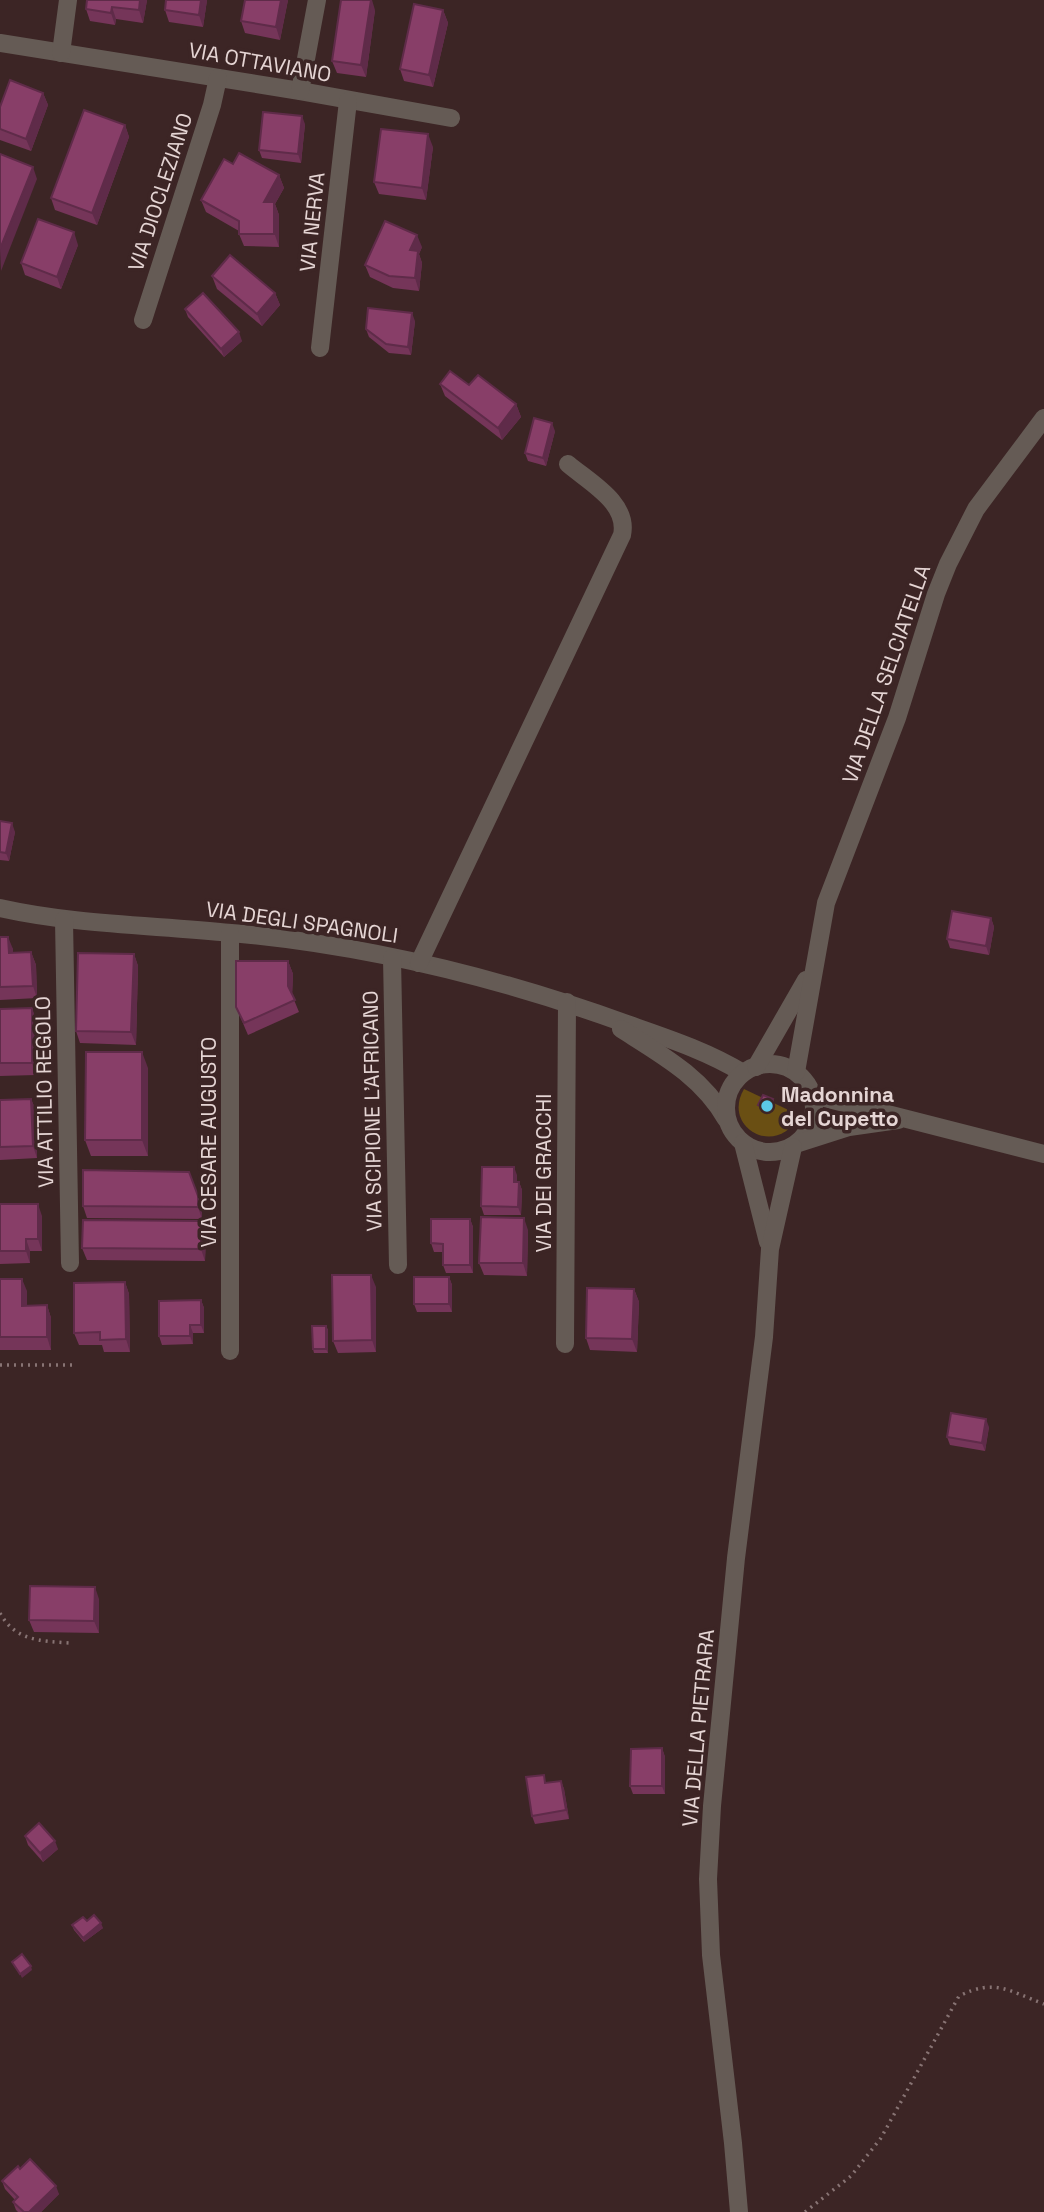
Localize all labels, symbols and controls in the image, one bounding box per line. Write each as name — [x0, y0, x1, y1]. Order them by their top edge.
street label: VIA OTTAVIANO — [187, 36, 333, 88]
street label: VIA DIOCLEZIANO — [122, 109, 198, 275]
street label: VIA NERVA — [293, 171, 331, 273]
street label: VIA DELLA SELCIATELLA — [836, 561, 936, 787]
street label: VIA DEGLI SPAGNOLI — [204, 895, 400, 949]
street label: VIA SCIPIONE L'AFRICANO — [356, 990, 388, 1232]
street label: VIA ATTILIO REGOLO — [29, 996, 59, 1188]
street label: VIA CESARE AUGUSTO — [195, 1037, 222, 1247]
place label: Madonnina del Cupetto — [781, 1081, 899, 1132]
street label: VIA DEI GRACCHI — [530, 1094, 557, 1252]
marker: Madonnina del Cupetto — [759, 1098, 775, 1114]
street label: VIA DELLA PIETRARA — [676, 1628, 720, 1828]

